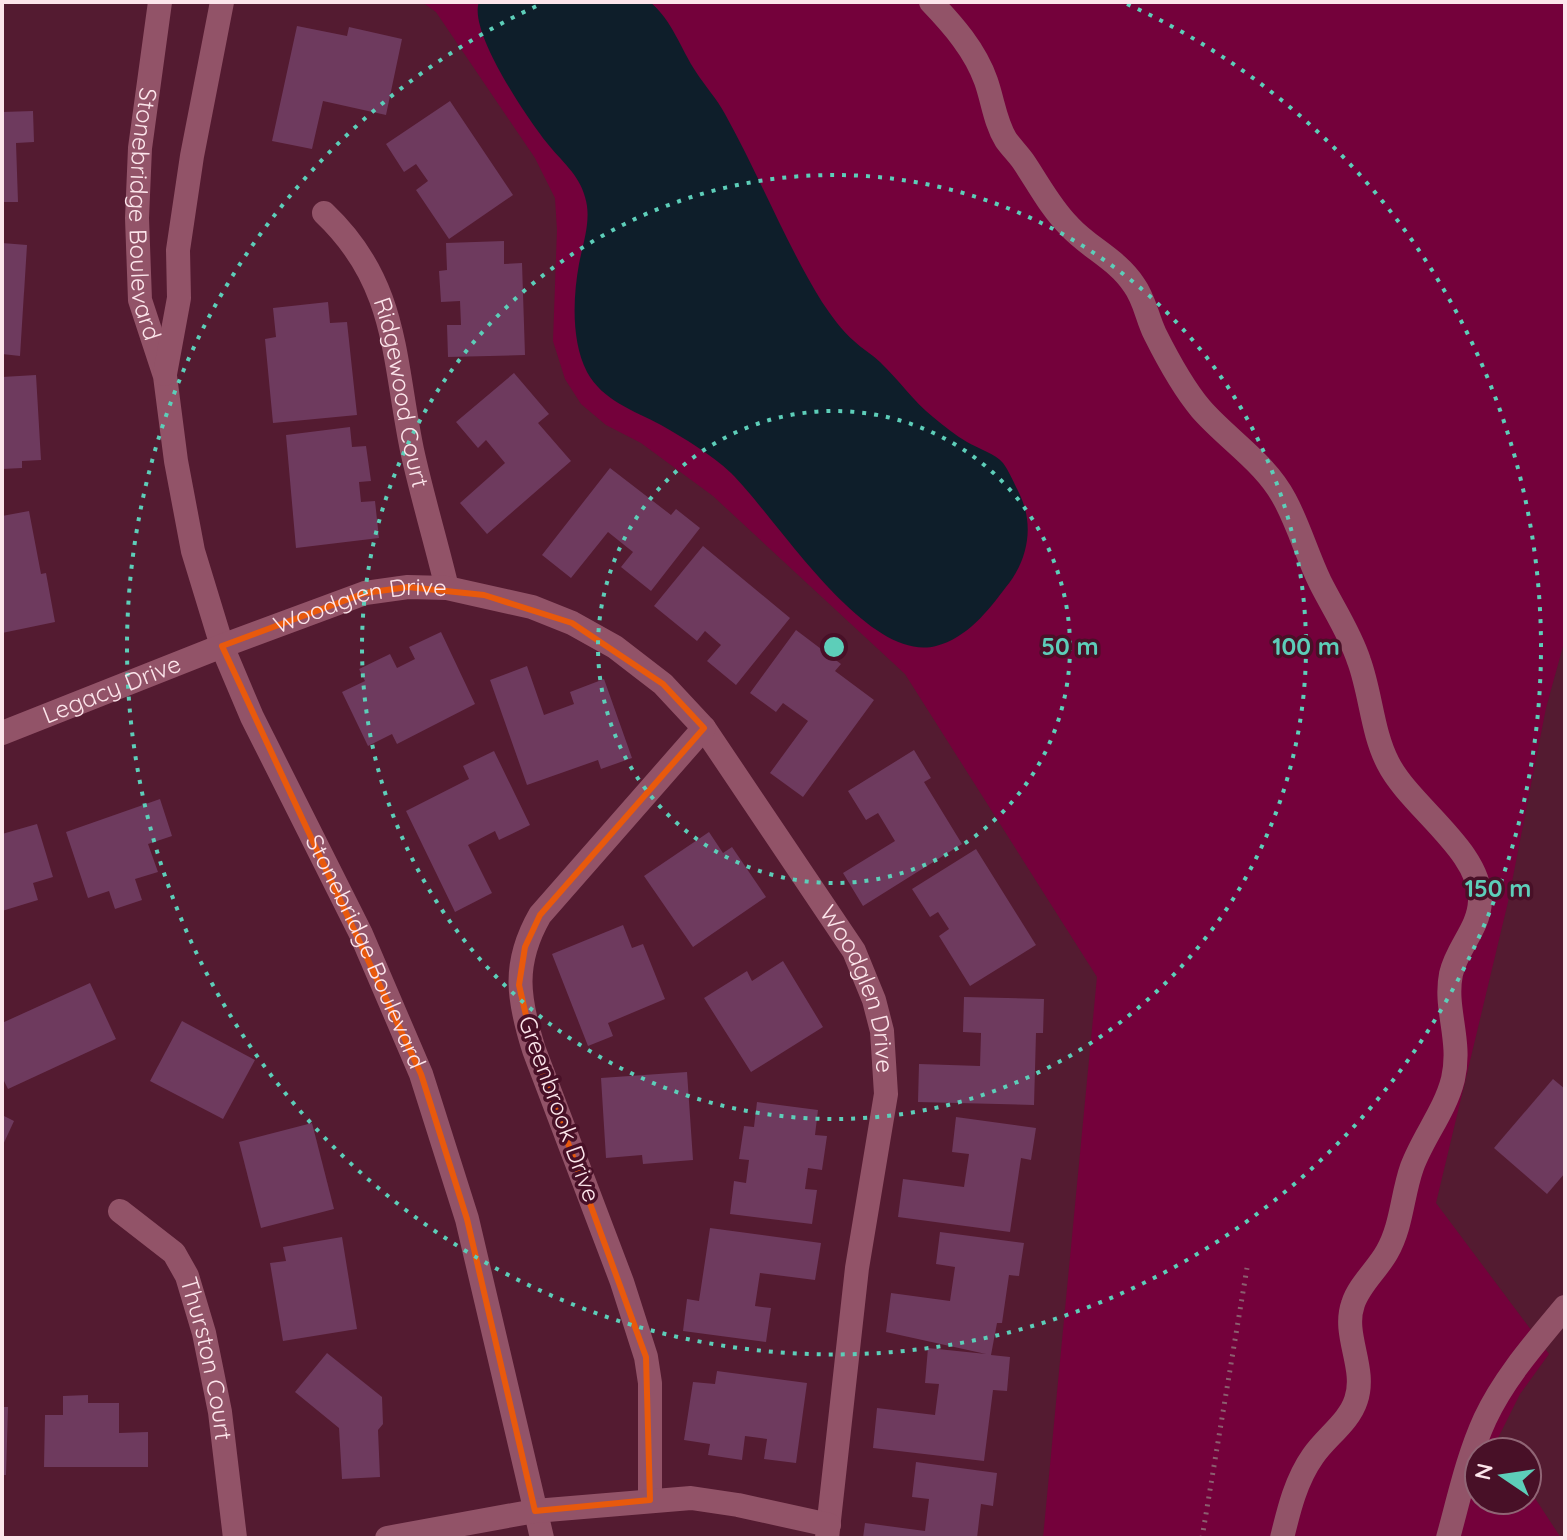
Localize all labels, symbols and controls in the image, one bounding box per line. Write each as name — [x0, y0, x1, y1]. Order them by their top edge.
street label: Stonebridge Boulevard — [123, 86, 168, 344]
street label: Ridgewood Court — [368, 293, 436, 491]
street label: Woodglen Drive — [269, 571, 447, 640]
text: 50 m — [1041, 631, 1099, 661]
text: 100 m — [1272, 631, 1340, 661]
centre of rings — [820, 633, 848, 661]
street label: Legacy Drive — [38, 648, 185, 729]
street label: Stonebridge Boulevard — [299, 829, 433, 1073]
text: 150 m — [1465, 873, 1531, 903]
street label: Woodglen Drive — [814, 899, 901, 1074]
street label: Greenbrook Drive — [512, 1012, 608, 1206]
street label: Thurston Court — [174, 1273, 239, 1442]
north arrow — [1463, 1436, 1543, 1516]
text: N — [1468, 1460, 1499, 1483]

